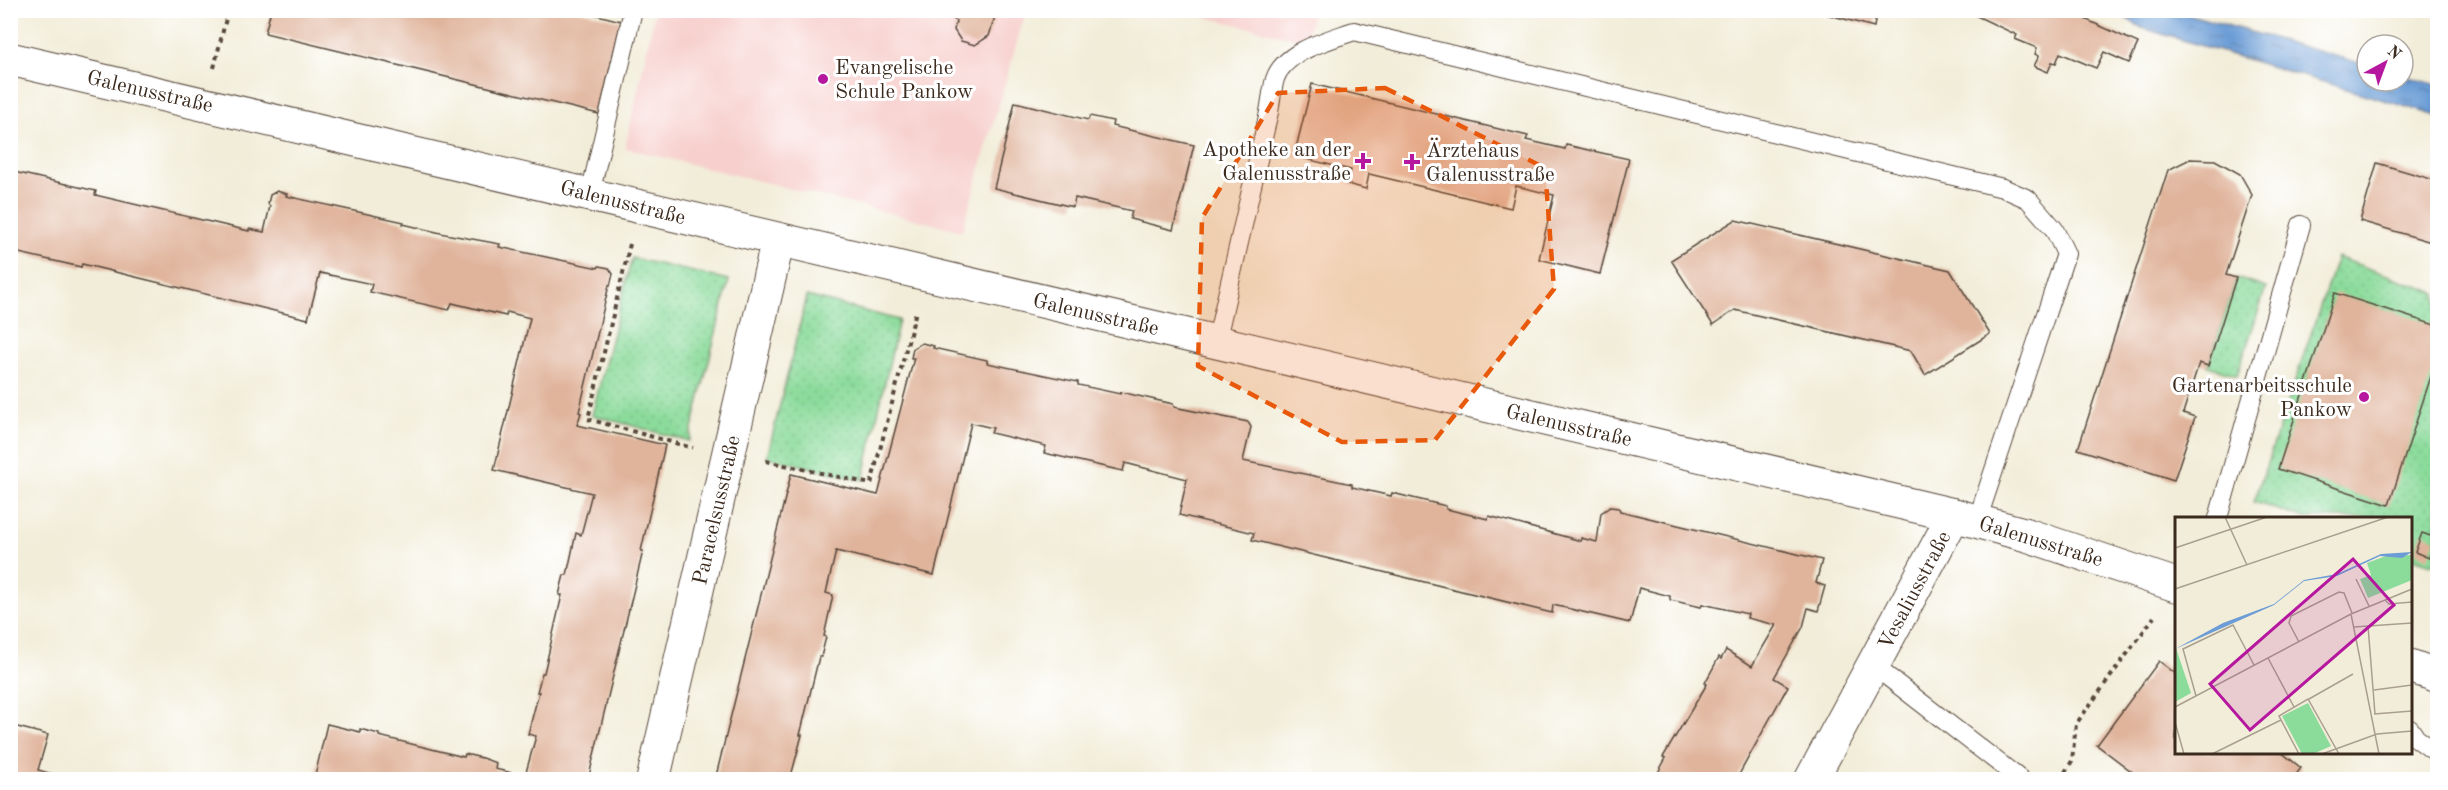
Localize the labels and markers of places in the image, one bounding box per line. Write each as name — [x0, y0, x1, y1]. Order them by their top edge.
place label: Evangelische Schule Pankow — [835, 58, 973, 103]
marker: Evangelische Schule Pankow — [816, 72, 830, 86]
place label: Ärztehaus Galenusstraße — [1426, 137, 1555, 186]
place label: Apotheke an der Galenusstraße — [1202, 140, 1351, 185]
marker: Ärztehaus Galenusstraße — [1403, 153, 1421, 171]
marker: Apotheke an der Galenusstraße — [1356, 154, 1370, 168]
place label: Gartenarbeitsschule Pankow — [2172, 376, 2352, 421]
marker: Gartenarbeitsschule Pankow — [2357, 390, 2371, 404]

